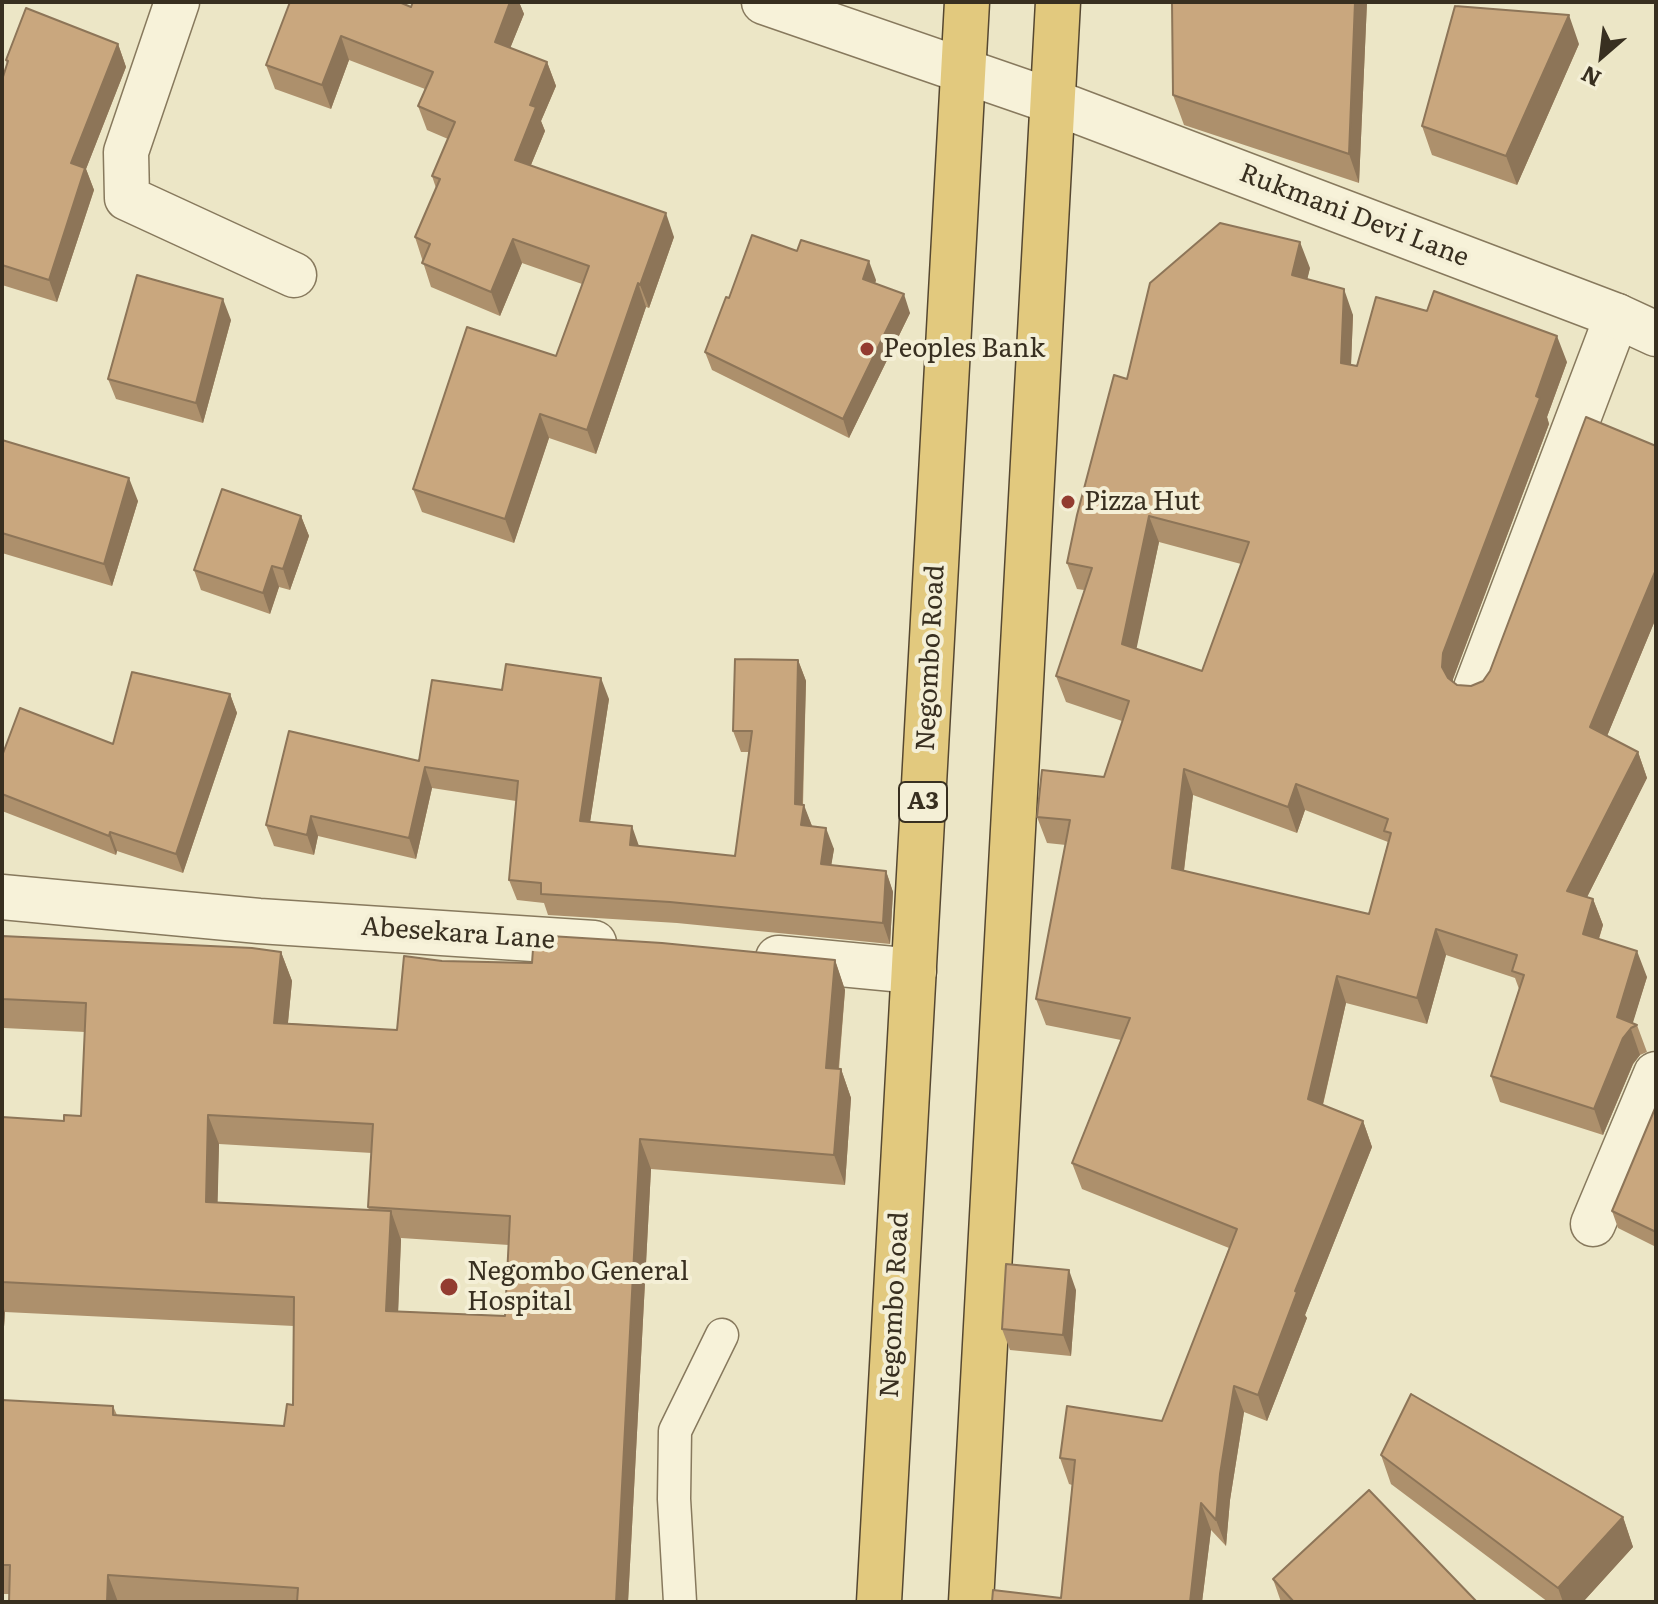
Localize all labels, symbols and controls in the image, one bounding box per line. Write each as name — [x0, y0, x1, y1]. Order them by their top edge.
north arrow — [1562, 16, 1642, 96]
text: N — [1575, 59, 1606, 97]
street label: Rukmani Devi Lane — [1235, 158, 1473, 274]
place label: Peoples Bank — [883, 333, 1045, 365]
marker: Peoples Bank — [858, 340, 876, 358]
place label: Pizza Hut — [1084, 486, 1200, 518]
marker: Pizza Hut — [1059, 493, 1077, 511]
street label: Negombo Road — [911, 564, 951, 752]
road number: A3 — [899, 782, 947, 822]
street label: Abesekara Lane — [360, 912, 556, 956]
street label: Negombo Road — [875, 1211, 915, 1399]
place label: Negombo General Hospital — [467, 1256, 689, 1318]
marker: Negombo General Hospital — [438, 1276, 460, 1298]

